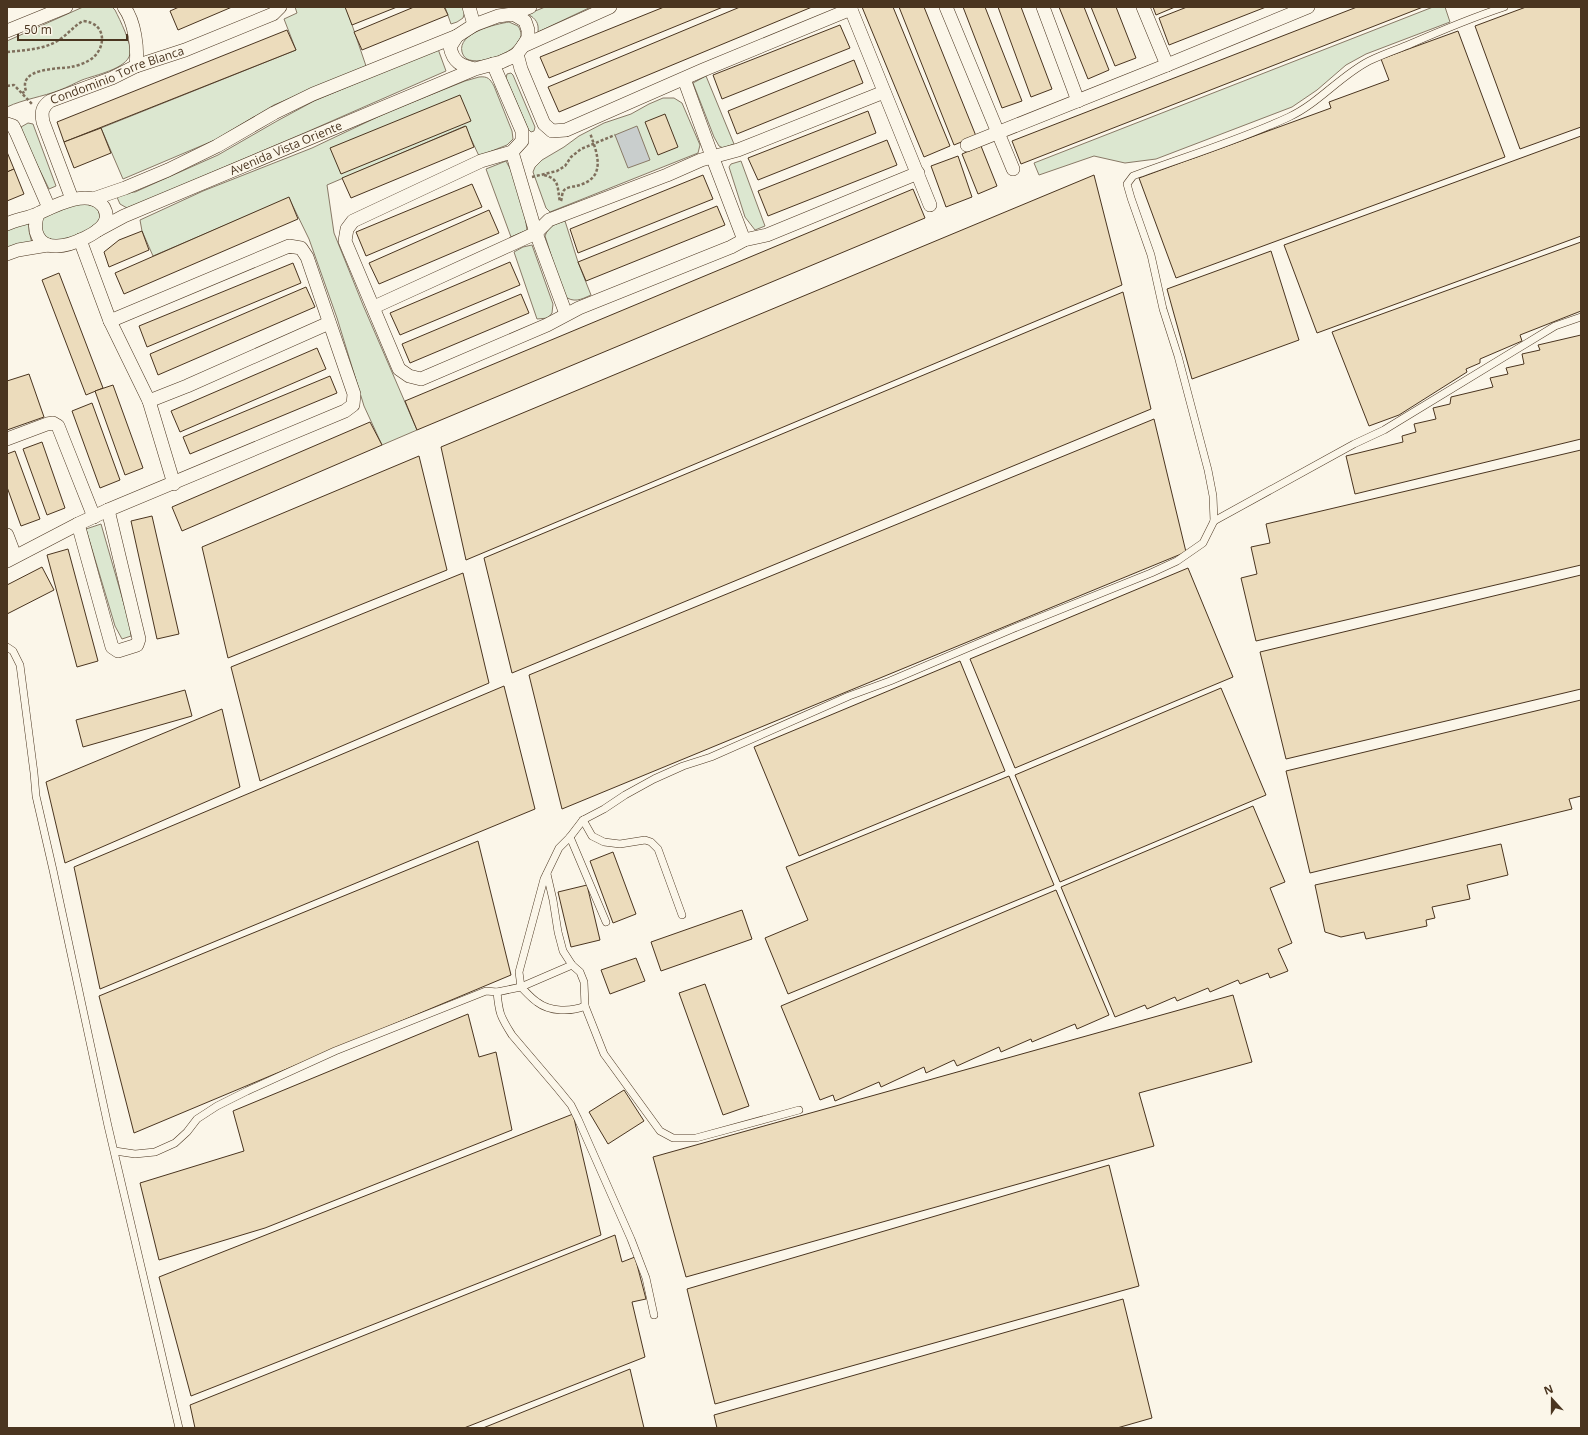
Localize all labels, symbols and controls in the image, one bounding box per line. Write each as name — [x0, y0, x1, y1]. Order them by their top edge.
scale bar — [18, 16, 127, 42]
text: 50 m — [24, 21, 52, 38]
street label: Condominio Torre Blanca — [48, 42, 186, 108]
street label: Avenida Vista Oriente — [227, 117, 345, 179]
north arrow — [1532, 1379, 1572, 1419]
text: N — [1541, 1381, 1555, 1398]

